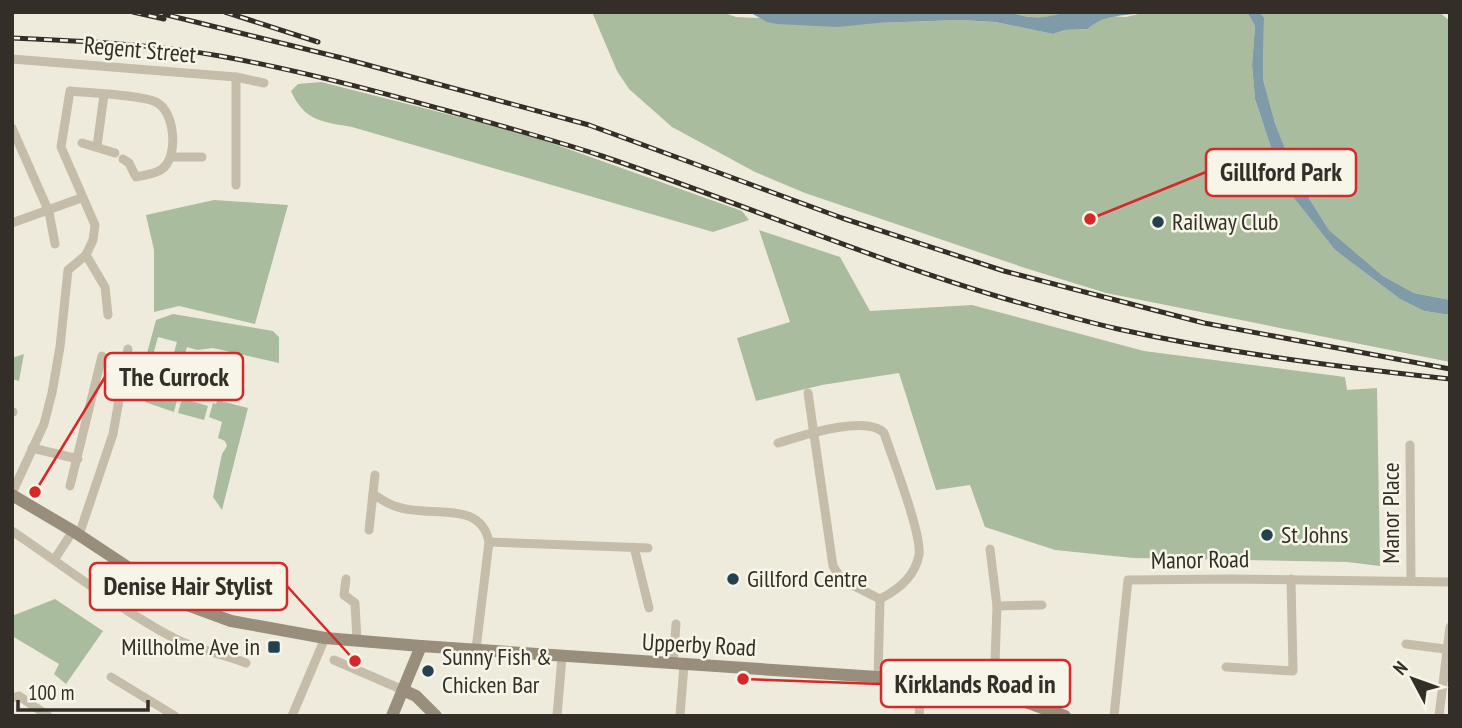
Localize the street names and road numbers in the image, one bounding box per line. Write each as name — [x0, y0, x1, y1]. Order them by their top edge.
street label: Regent Street — [83, 29, 198, 70]
street label: Manor Place — [1375, 462, 1406, 564]
street label: Manor Road — [1151, 543, 1249, 576]
street label: Upperby Road — [641, 626, 757, 663]

